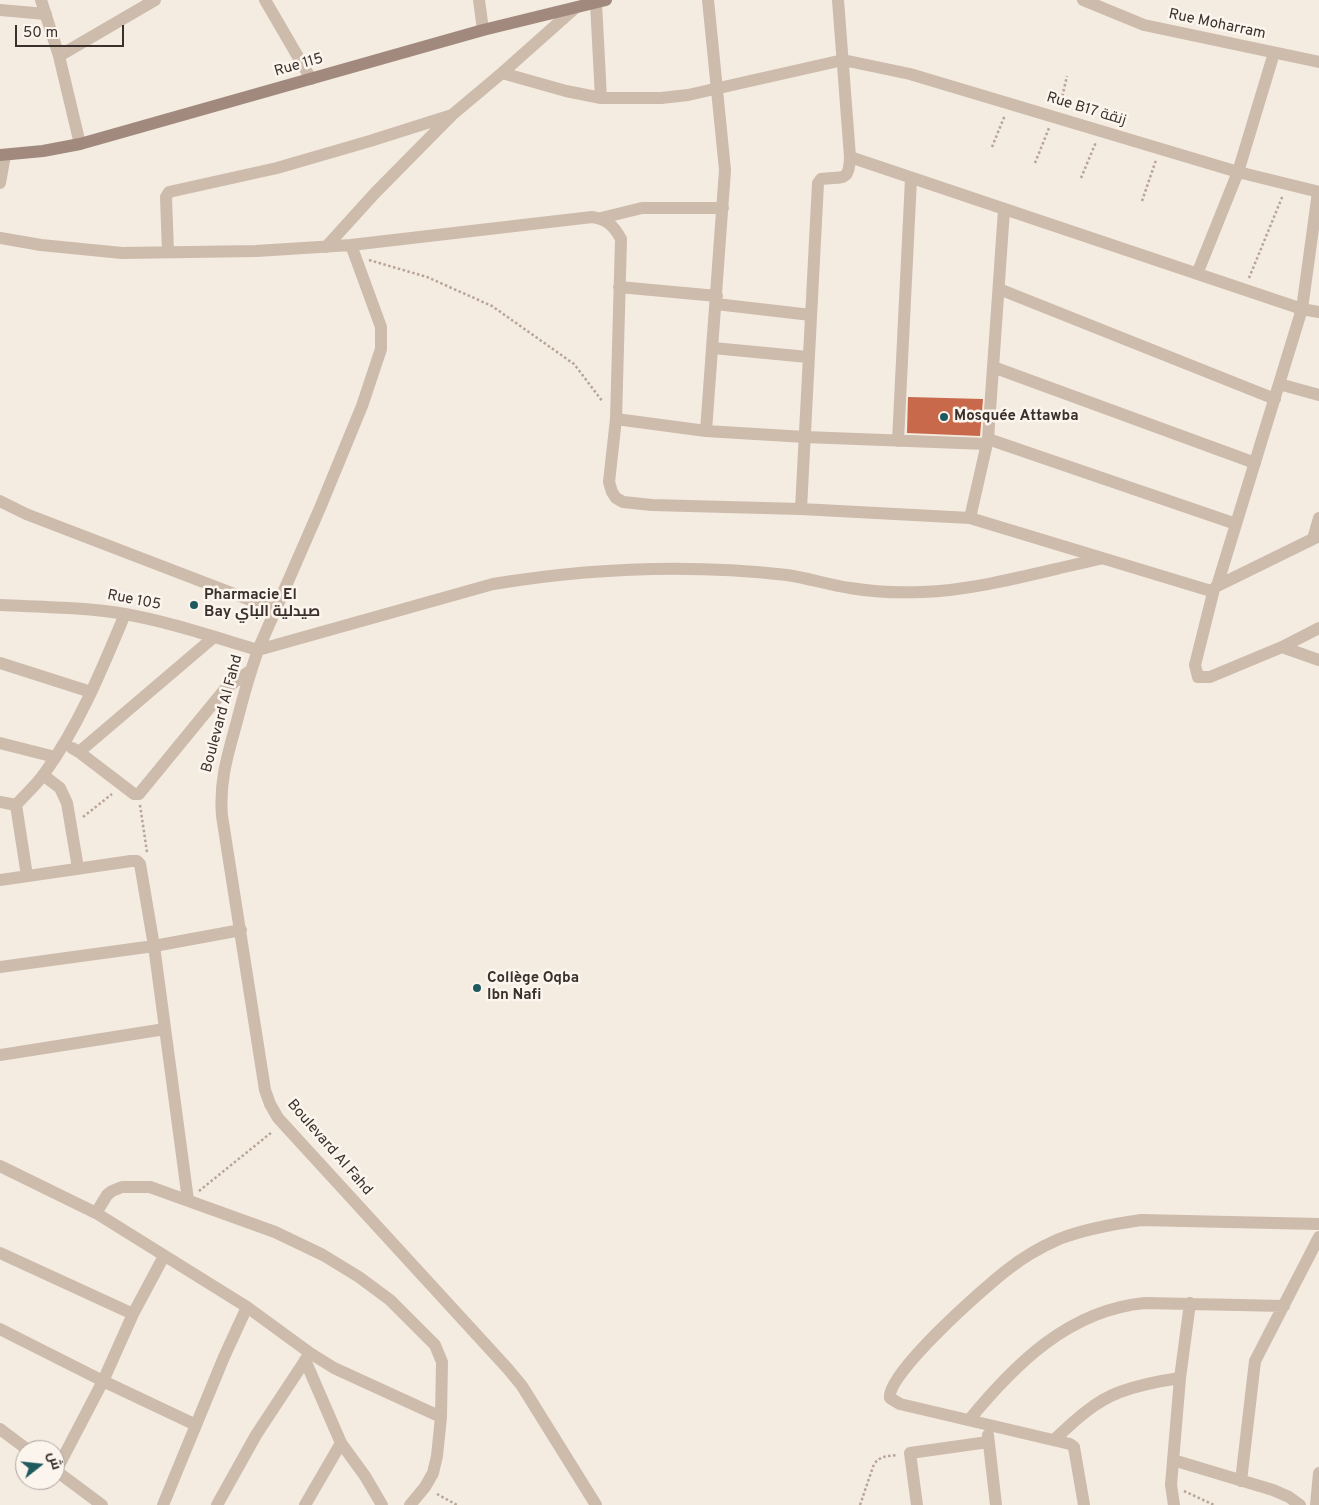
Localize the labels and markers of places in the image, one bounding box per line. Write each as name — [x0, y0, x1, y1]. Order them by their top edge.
place label: Mosquée Attawba — [954, 408, 1079, 426]
marker: Mosquée Attawba — [938, 411, 950, 423]
place label: Pharmacie El Bay صيدلية الباي — [204, 587, 320, 622]
marker: Pharmacie El Bay صيدلية الباي — [188, 599, 200, 611]
place label: Collège Oqba Ibn Nafi — [487, 970, 579, 1005]
marker: Collège Oqba Ibn Nafi — [471, 982, 483, 994]

